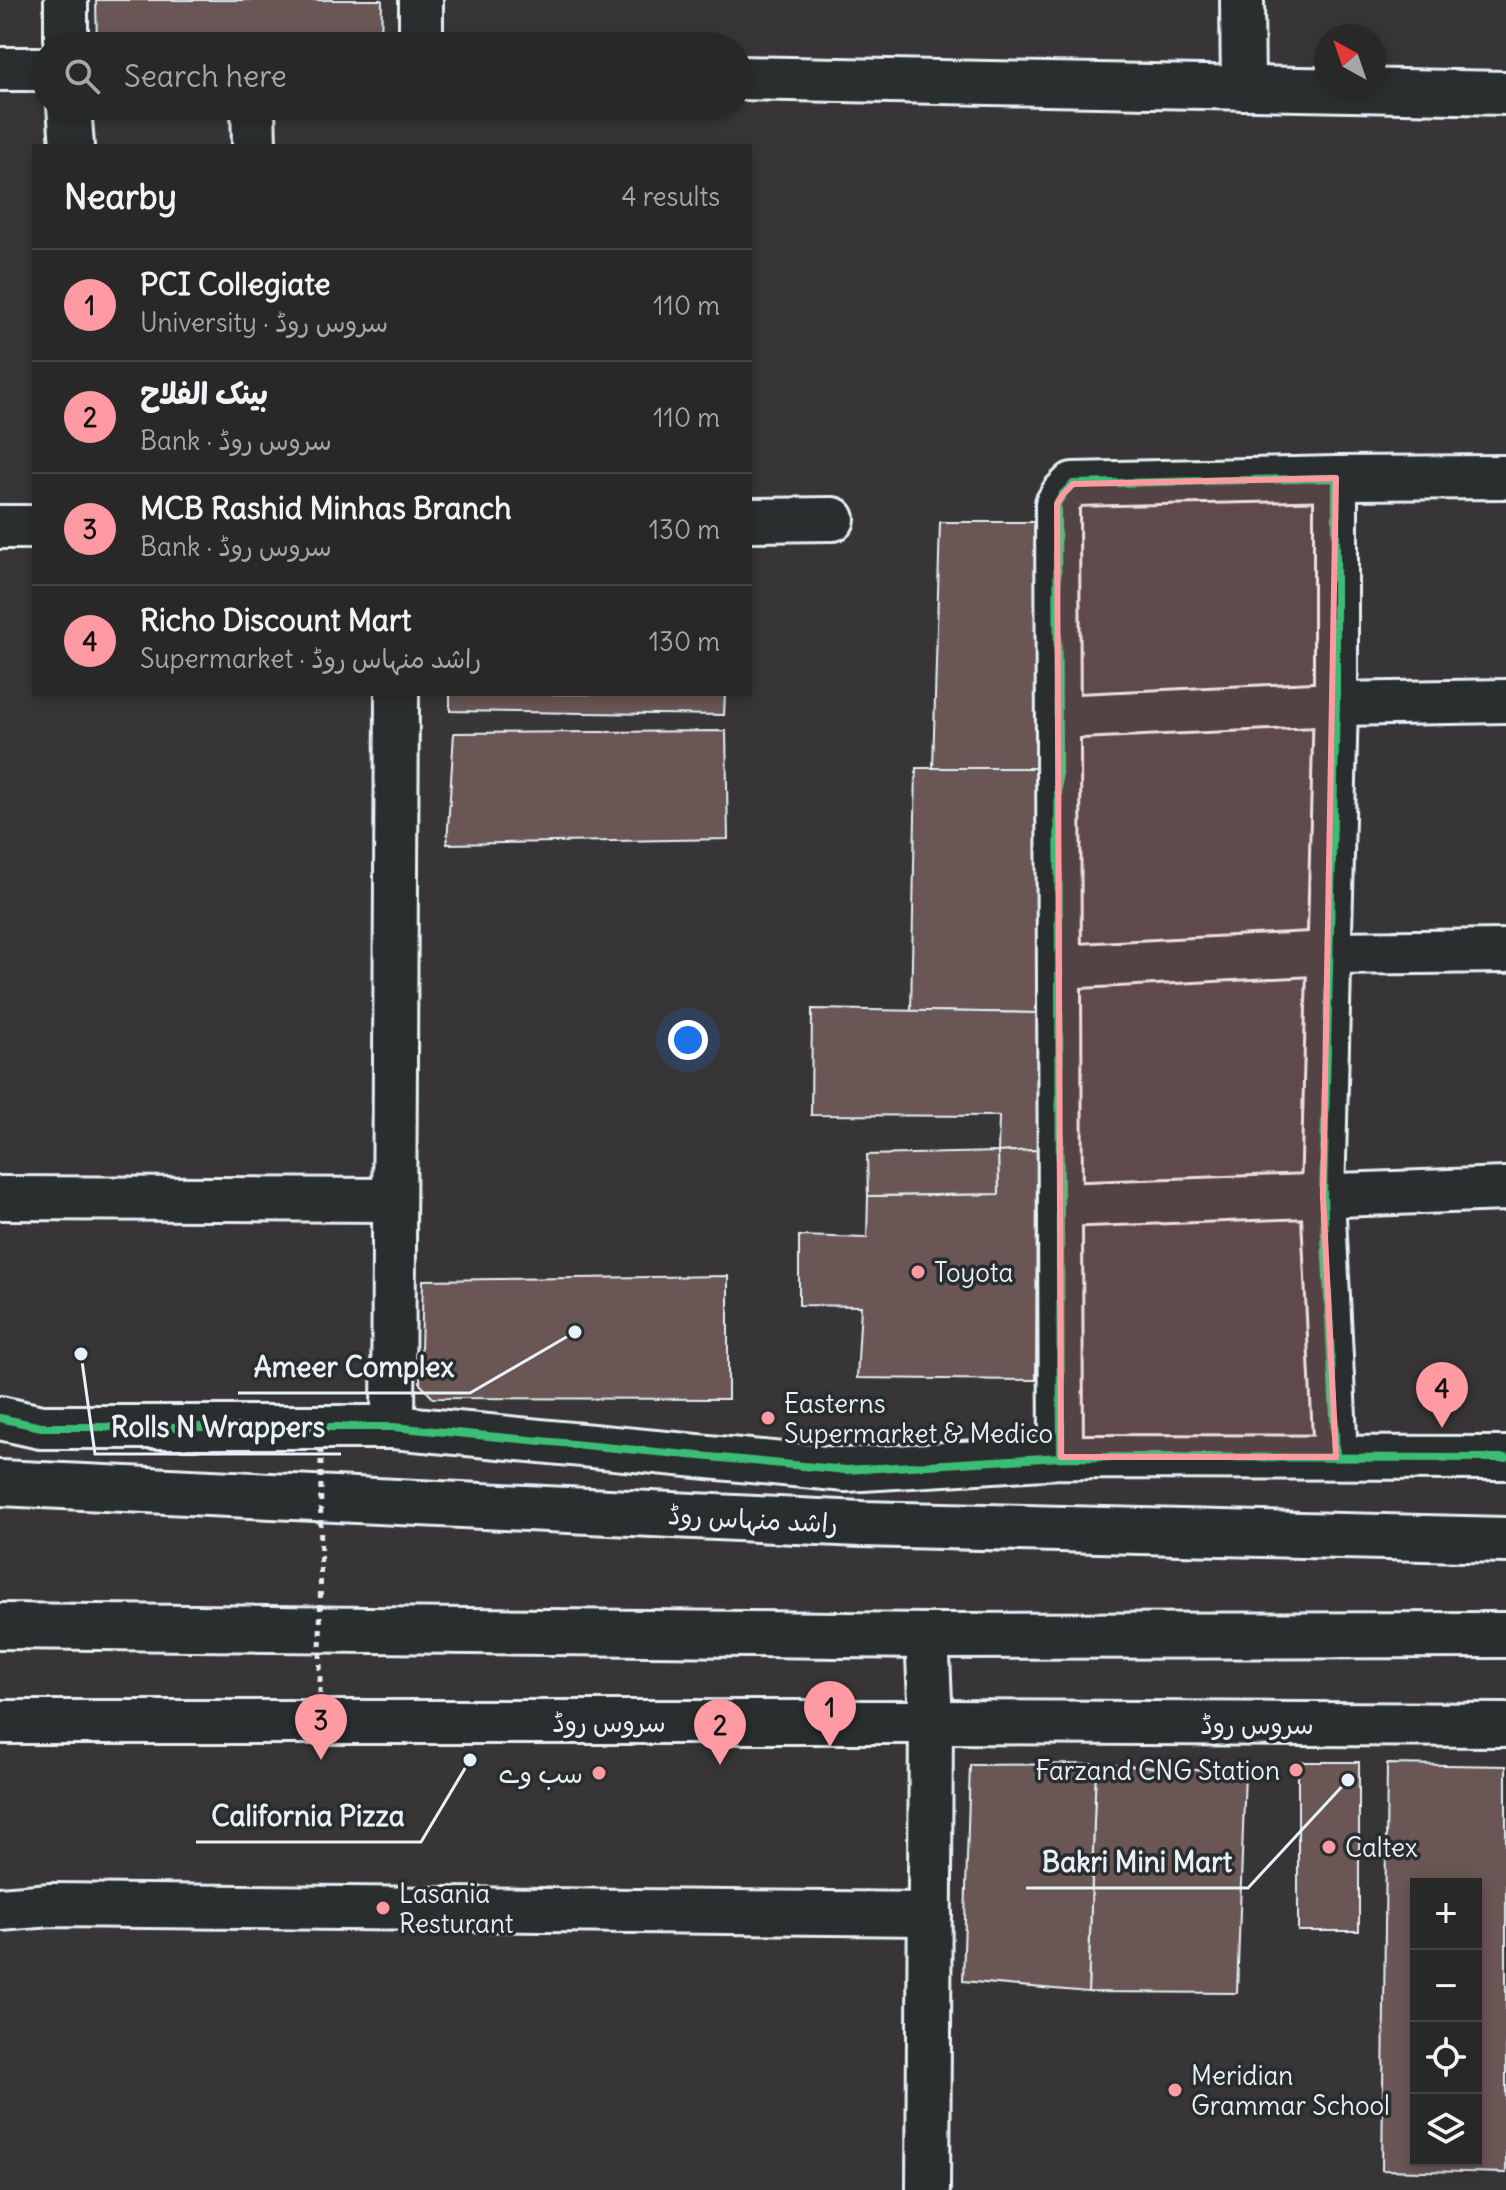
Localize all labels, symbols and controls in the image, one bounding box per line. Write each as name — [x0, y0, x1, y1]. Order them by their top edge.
north arrow — [1314, 24, 1386, 96]
search box — [32, 32, 752, 120]
icon: search — [60, 54, 104, 98]
text: Search here — [124, 57, 287, 95]
text: Nearby — [64, 175, 177, 218]
text: 4 results — [622, 180, 720, 213]
text: PCI Collegiate — [140, 265, 330, 303]
text: 1 — [85, 289, 95, 322]
text: 110 m — [653, 289, 720, 322]
text: University · سروس روڈ — [140, 306, 388, 339]
text: بینک الفلاح — [140, 374, 268, 412]
text: 2 — [83, 401, 97, 434]
text: 110 m — [653, 401, 720, 434]
text: Bank · سروس روڈ — [140, 424, 332, 457]
text: MCB Rashid Minhas Branch — [140, 489, 512, 527]
text: 3 — [83, 513, 97, 546]
text: 130 m — [649, 513, 720, 546]
text: Bank · سروس روڈ — [140, 530, 332, 563]
text: Richo Discount Mart — [140, 601, 411, 639]
text: 4 — [82, 625, 98, 658]
text: 130 m — [649, 625, 720, 658]
text: Supermarket · راشد منہاس روڈ — [140, 642, 481, 675]
your location — [668, 1020, 708, 1060]
place label: Toyota — [934, 1256, 1013, 1289]
marker: Toyota — [909, 1263, 927, 1281]
callout: Ameer Complex — [238, 1341, 470, 1393]
text: Ameer Complex — [254, 1349, 454, 1385]
pin: 4 — [1416, 1362, 1468, 1428]
place label: Easterns Supermarket & Medico — [784, 1387, 1053, 1450]
callout: Rolls N Wrappers — [95, 1402, 341, 1454]
text: Rolls N Wrappers — [111, 1409, 325, 1445]
marker: Easterns Supermarket & Medico — [759, 1409, 777, 1427]
street label: راشد منہاس روڈ — [667, 1498, 839, 1541]
pin: 1 — [804, 1681, 856, 1747]
pin: 3 — [295, 1694, 347, 1760]
pin: 2 — [694, 1699, 746, 1765]
street label: سروس روڈ — [552, 1706, 666, 1739]
street label: سروس روڈ — [1200, 1708, 1314, 1741]
place label: Farzand CNG Station — [1036, 1754, 1280, 1787]
place label: سب وے — [498, 1757, 583, 1790]
marker: Farzand CNG Station — [1287, 1761, 1305, 1779]
marker: سب وے — [590, 1764, 608, 1782]
callout: California Pizza — [196, 1790, 421, 1842]
text: California Pizza — [211, 1798, 405, 1834]
place label: Caltex — [1345, 1831, 1418, 1864]
callout: Bakri Mini Mart — [1026, 1836, 1248, 1888]
marker: Caltex — [1320, 1838, 1338, 1856]
text: Bakri Mini Mart — [1042, 1844, 1233, 1880]
place label: Lasania Resturant — [399, 1877, 514, 1940]
map controls — [1410, 1878, 1482, 2166]
button: + — [1410, 1878, 1482, 1950]
marker: Lasania Resturant — [374, 1899, 392, 1917]
button: − — [1410, 1950, 1482, 2022]
button: locate — [1410, 2022, 1482, 2094]
place label: Meridian Grammar School — [1191, 2059, 1390, 2122]
marker: Meridian Grammar School — [1166, 2081, 1184, 2099]
button: layers — [1410, 2094, 1482, 2166]

